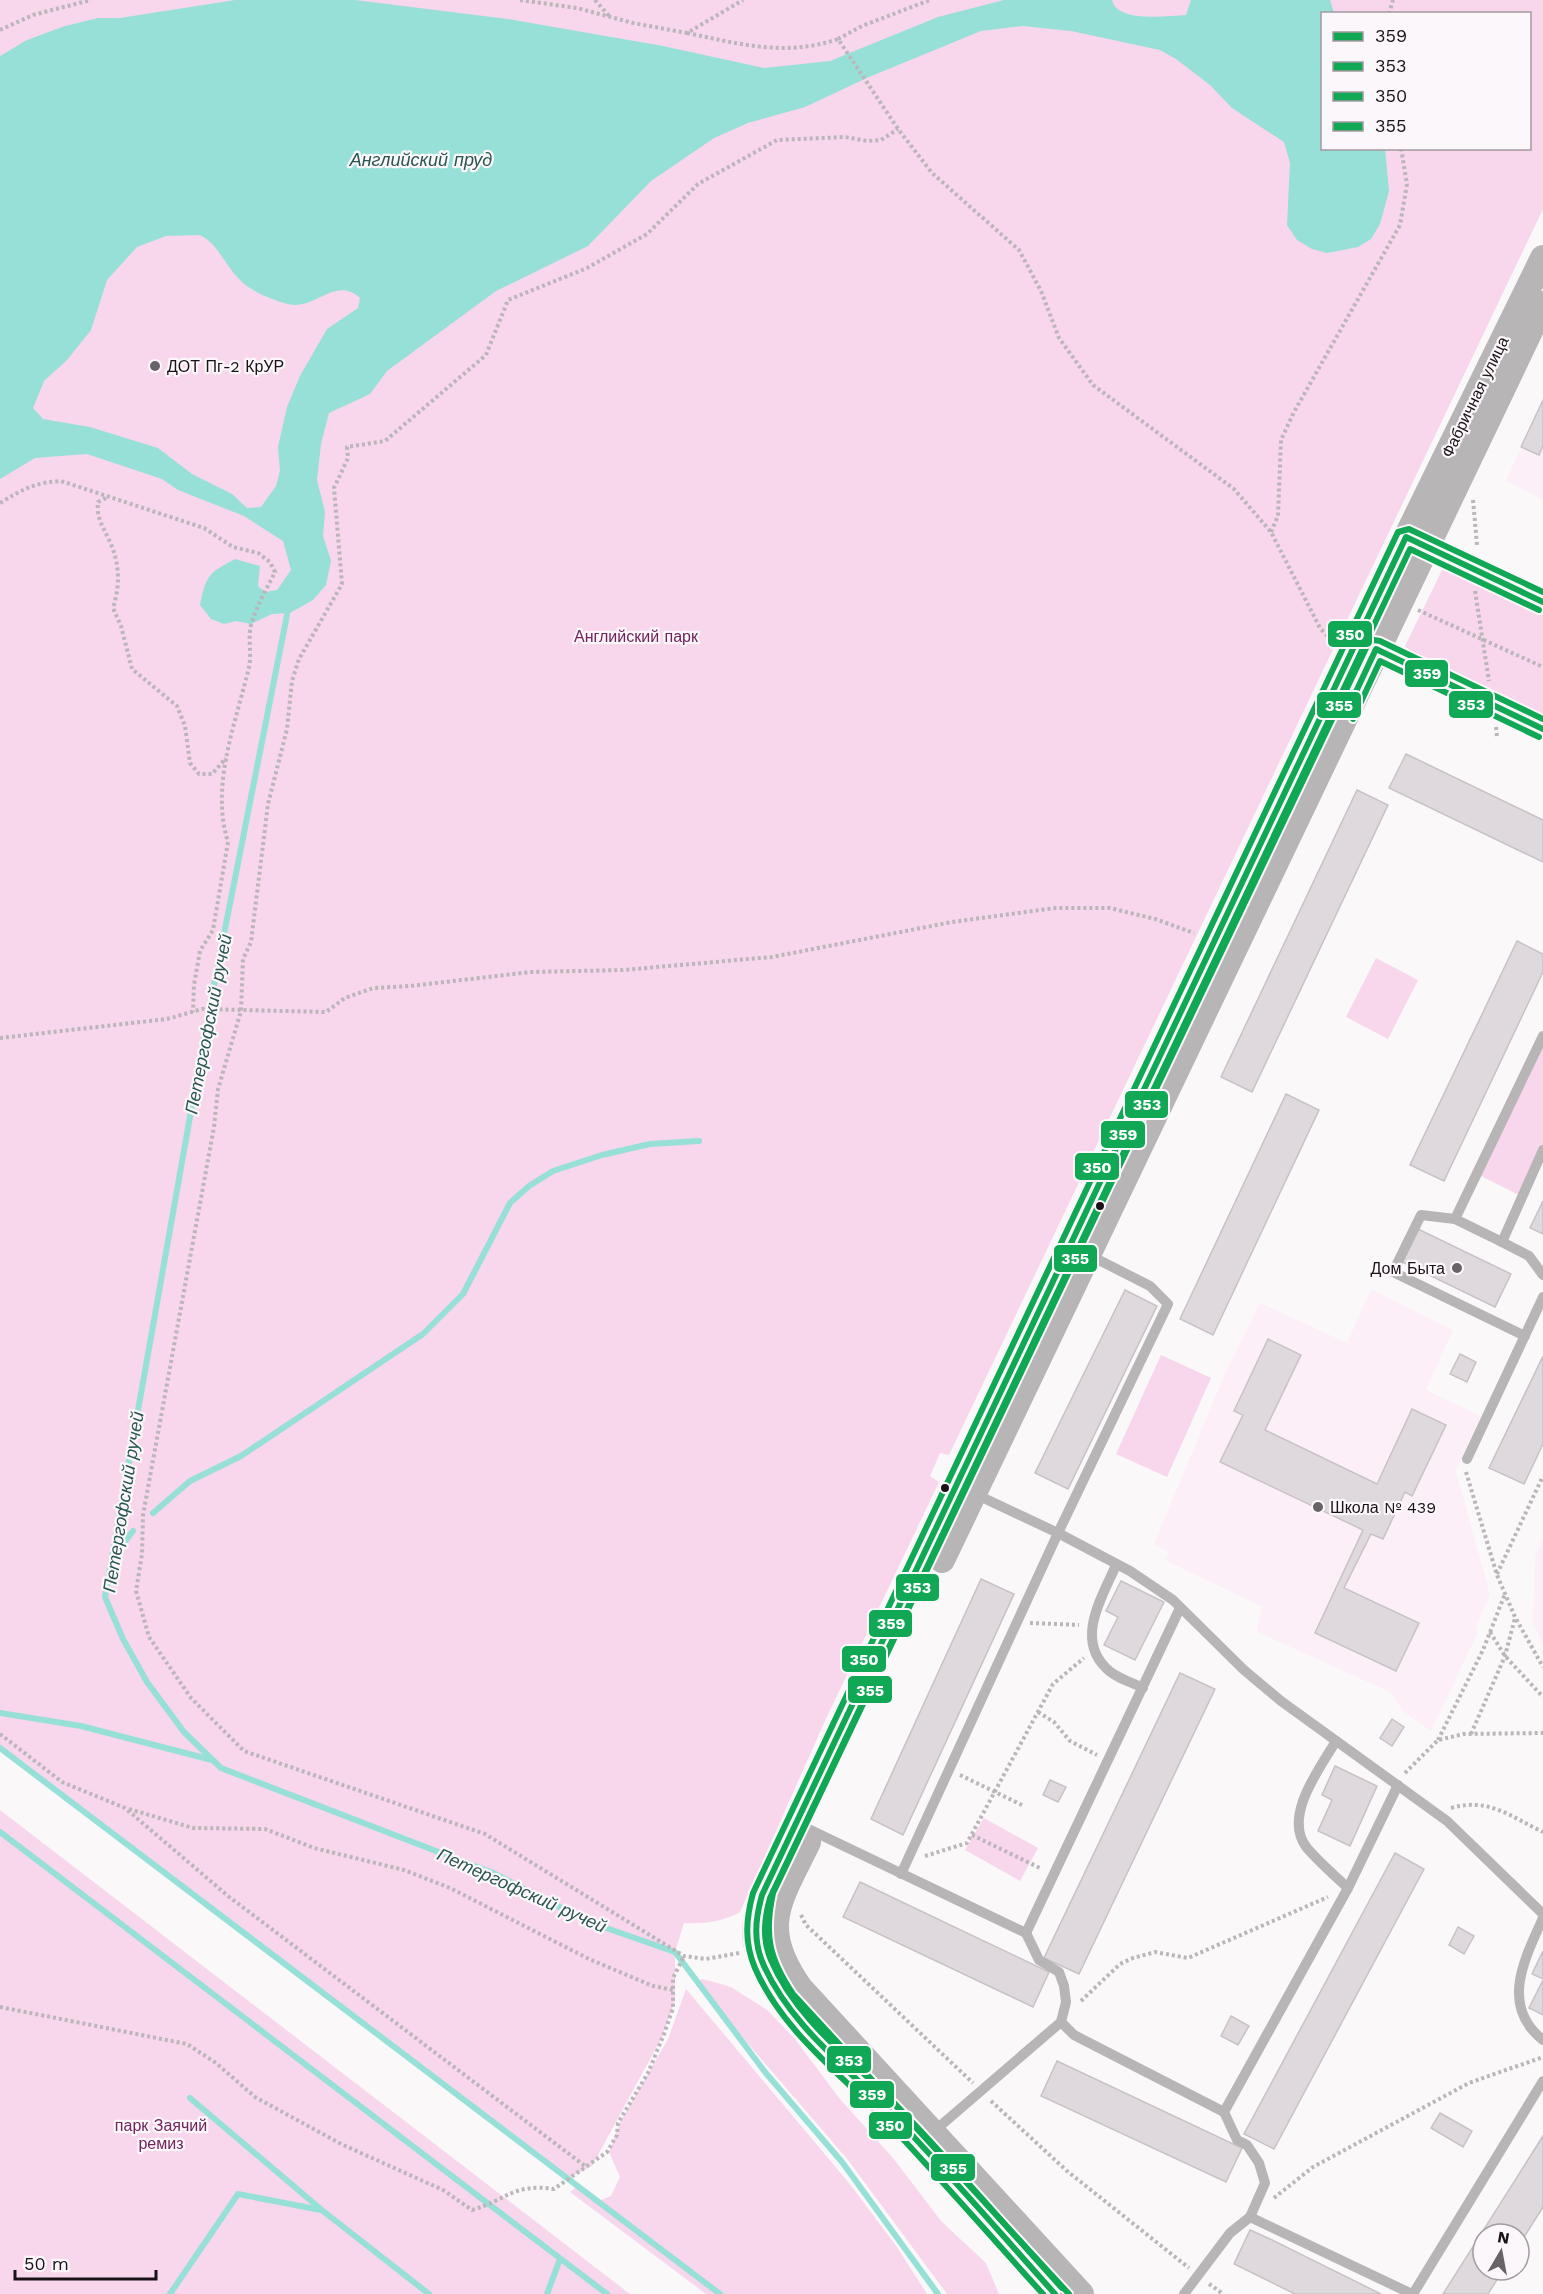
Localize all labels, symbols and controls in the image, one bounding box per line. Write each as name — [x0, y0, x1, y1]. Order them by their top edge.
legend — [1321, 12, 1531, 150]
text: 359 — [1375, 25, 1407, 46]
text: 353 — [1375, 55, 1406, 76]
text: 350 — [1375, 85, 1407, 106]
text: 355 — [1375, 115, 1406, 136]
water label: Английский пруд — [349, 149, 492, 170]
street label: Фабричная улица — [1437, 333, 1513, 461]
place label: ДОТ Пг-2 КрУР — [167, 357, 284, 376]
marker: ДОТ Пг-2 КрУР — [148, 359, 162, 373]
line badge: 350 — [1327, 620, 1373, 648]
text: 350 — [1335, 625, 1365, 644]
park label: Английский парк — [574, 627, 699, 646]
line badge: 359 — [1404, 659, 1449, 688]
text: 359 — [1413, 664, 1441, 683]
line badge: 353 — [1448, 690, 1494, 719]
line badge: 355 — [1316, 691, 1362, 719]
text: 353 — [1457, 695, 1485, 714]
text: 355 — [1325, 696, 1353, 715]
water label: Петергофский ручей — [180, 932, 236, 1116]
line badge: 353 — [1124, 1090, 1169, 1119]
text: 353 — [1133, 1095, 1161, 1114]
line badge: 359 — [1100, 1120, 1146, 1149]
text: 359 — [1109, 1125, 1137, 1144]
line badge: 350 — [1074, 1152, 1120, 1181]
text: 350 — [1082, 1158, 1112, 1177]
unlabelled marker — [1094, 1200, 1106, 1212]
line badge: 355 — [1053, 1244, 1098, 1273]
text: 355 — [1061, 1249, 1089, 1268]
place label: Дом Быта — [1371, 1259, 1445, 1278]
marker: Дом Быта — [1450, 1261, 1464, 1275]
water label: Петергофский ручей — [98, 1410, 148, 1594]
unlabelled marker — [939, 1482, 951, 1494]
place label: Школа № 439 — [1330, 1498, 1436, 1517]
marker: Школа № 439 — [1311, 1500, 1325, 1514]
line badge: 353 — [895, 1573, 940, 1602]
text: 353 — [903, 1578, 931, 1597]
line badge: 359 — [868, 1609, 913, 1638]
text: 359 — [877, 1614, 905, 1633]
line badge: 350 — [841, 1645, 887, 1673]
text: 350 — [849, 1650, 879, 1669]
line badge: 355 — [847, 1675, 893, 1704]
text: 355 — [856, 1681, 884, 1700]
water label: Петергофский ручей — [434, 1843, 610, 1937]
line badge: 353 — [826, 2045, 872, 2074]
text: 353 — [835, 2051, 863, 2070]
line badge: 359 — [849, 2080, 895, 2109]
text: 359 — [858, 2085, 886, 2104]
line badge: 350 — [868, 2111, 913, 2140]
park label: парк Заячий ремиз — [115, 2116, 207, 2153]
text: 350 — [875, 2116, 905, 2135]
line badge: 355 — [930, 2153, 976, 2182]
text: 355 — [939, 2159, 967, 2178]
north arrow — [1471, 2222, 1531, 2282]
text: N — [1496, 2227, 1511, 2248]
scale bar — [15, 2243, 156, 2281]
text: 50 m — [24, 2253, 69, 2274]

